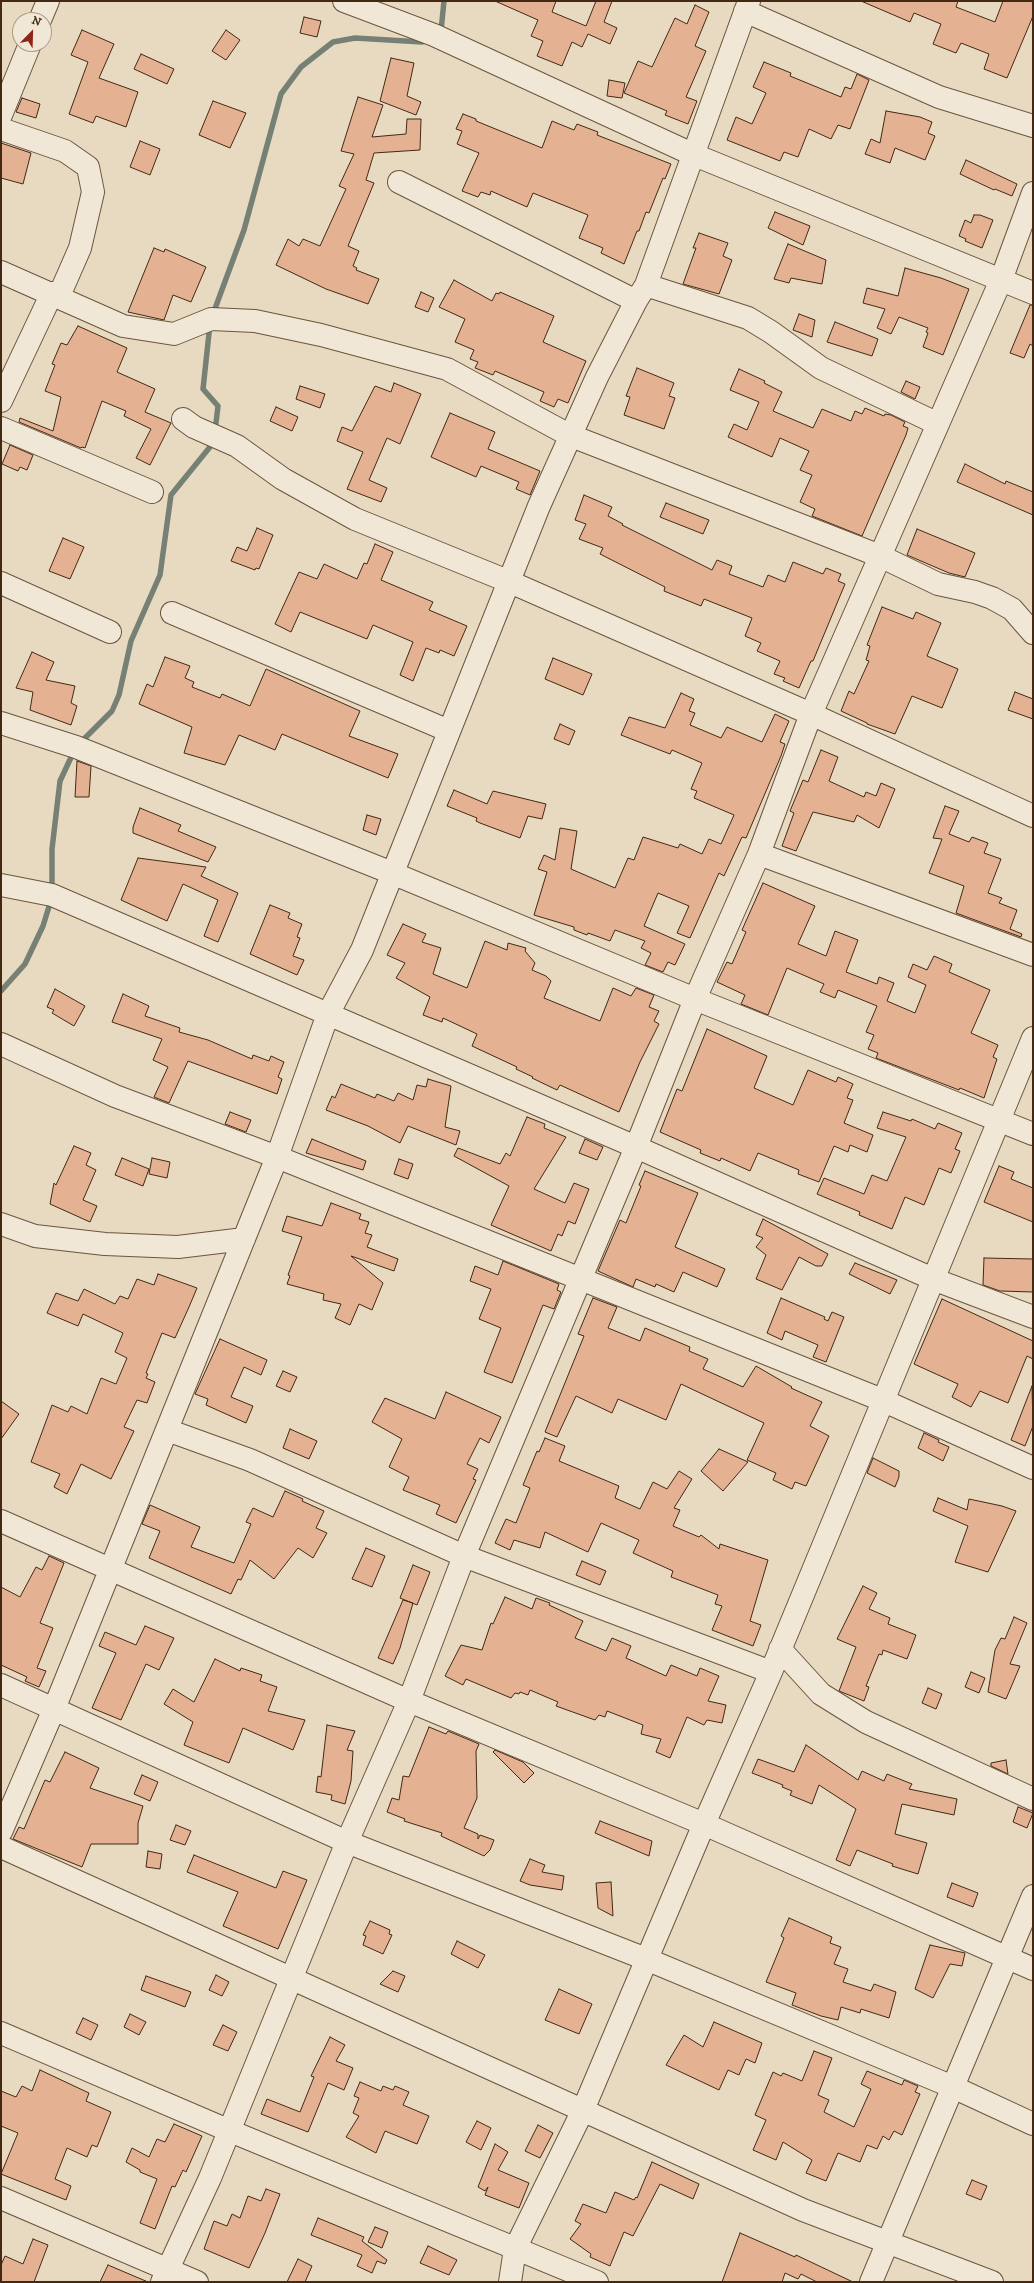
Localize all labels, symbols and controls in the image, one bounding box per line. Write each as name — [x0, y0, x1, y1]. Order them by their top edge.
north arrow — [12, 12, 52, 52]
text: N — [29, 14, 43, 30]

